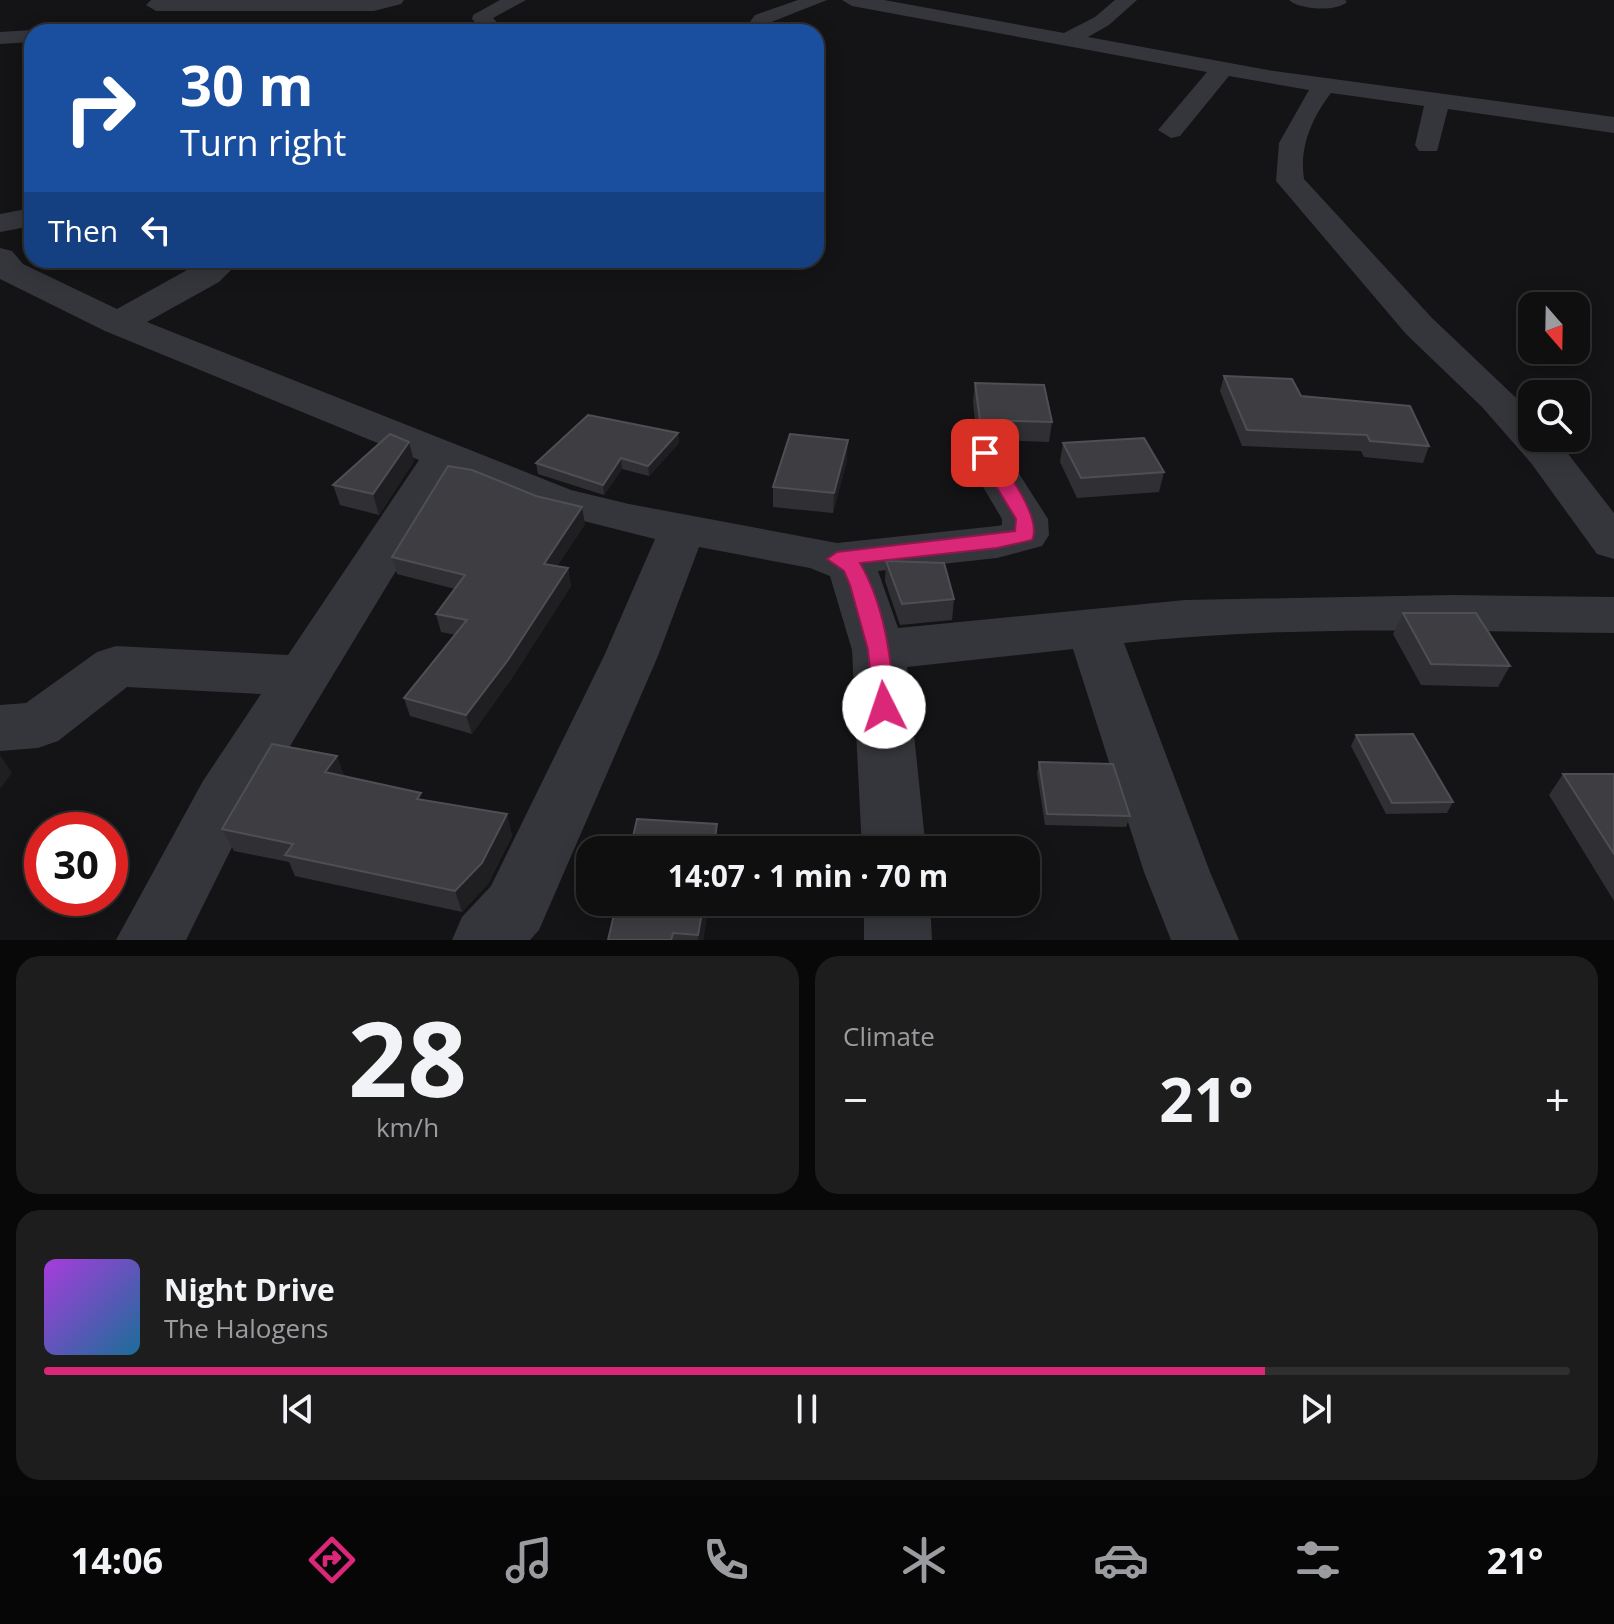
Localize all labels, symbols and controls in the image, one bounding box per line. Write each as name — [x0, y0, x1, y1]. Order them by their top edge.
text: 30 m — [180, 46, 314, 122]
icon: right — [48, 56, 152, 160]
text: Turn right — [180, 118, 346, 167]
icon: left — [134, 208, 178, 252]
text: Then — [48, 210, 118, 251]
north arrow — [1518, 292, 1590, 364]
map controls — [1518, 292, 1590, 452]
button: search — [1518, 380, 1590, 452]
pin — [951, 419, 1019, 487]
icon: arrive — [963, 431, 1007, 475]
position arrow — [842, 665, 926, 749]
speed limit sign: 30 — [24, 812, 128, 916]
text: 14:07 · 1 min · 70 m — [668, 855, 948, 896]
text: 28 — [348, 986, 467, 1127]
text: Climate — [843, 1018, 935, 1054]
text: 21° — [1159, 1058, 1254, 1140]
text: − — [843, 1069, 868, 1129]
text: + — [1545, 1069, 1570, 1129]
text: km/h — [376, 1109, 439, 1145]
text: Night Drive — [164, 1269, 335, 1310]
text: The Halogens — [164, 1310, 329, 1346]
icon: previous — [276, 1387, 320, 1431]
icon: pause — [785, 1387, 829, 1431]
icon: next — [1294, 1387, 1338, 1431]
icon: directions — [304, 1532, 360, 1588]
icon: music — [501, 1532, 557, 1588]
icon: phone — [698, 1532, 754, 1588]
icon: climate — [896, 1532, 952, 1588]
icon: car — [1093, 1532, 1149, 1588]
icon: filters — [1290, 1532, 1346, 1588]
text: 14:06 — [71, 1536, 163, 1585]
text: 21° — [1487, 1536, 1543, 1585]

